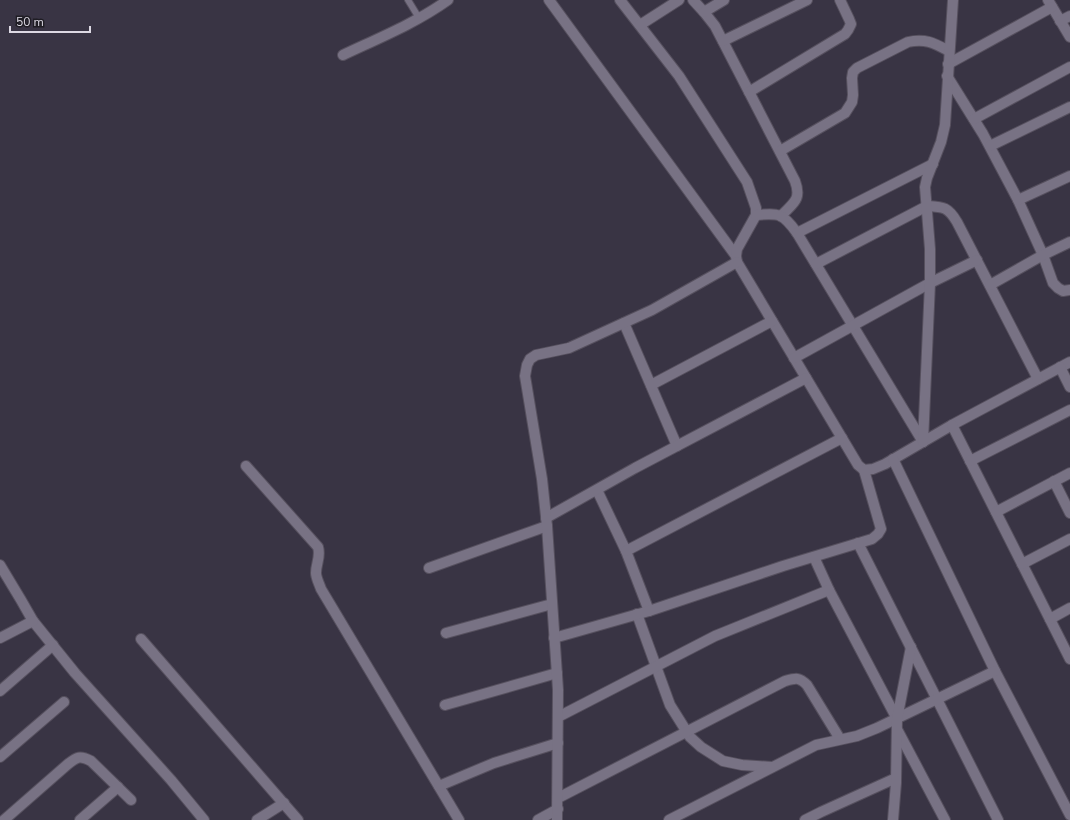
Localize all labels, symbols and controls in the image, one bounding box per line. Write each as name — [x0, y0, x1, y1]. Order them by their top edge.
scale bar — [10, 8, 90, 34]
text: 50 m — [16, 14, 44, 30]

